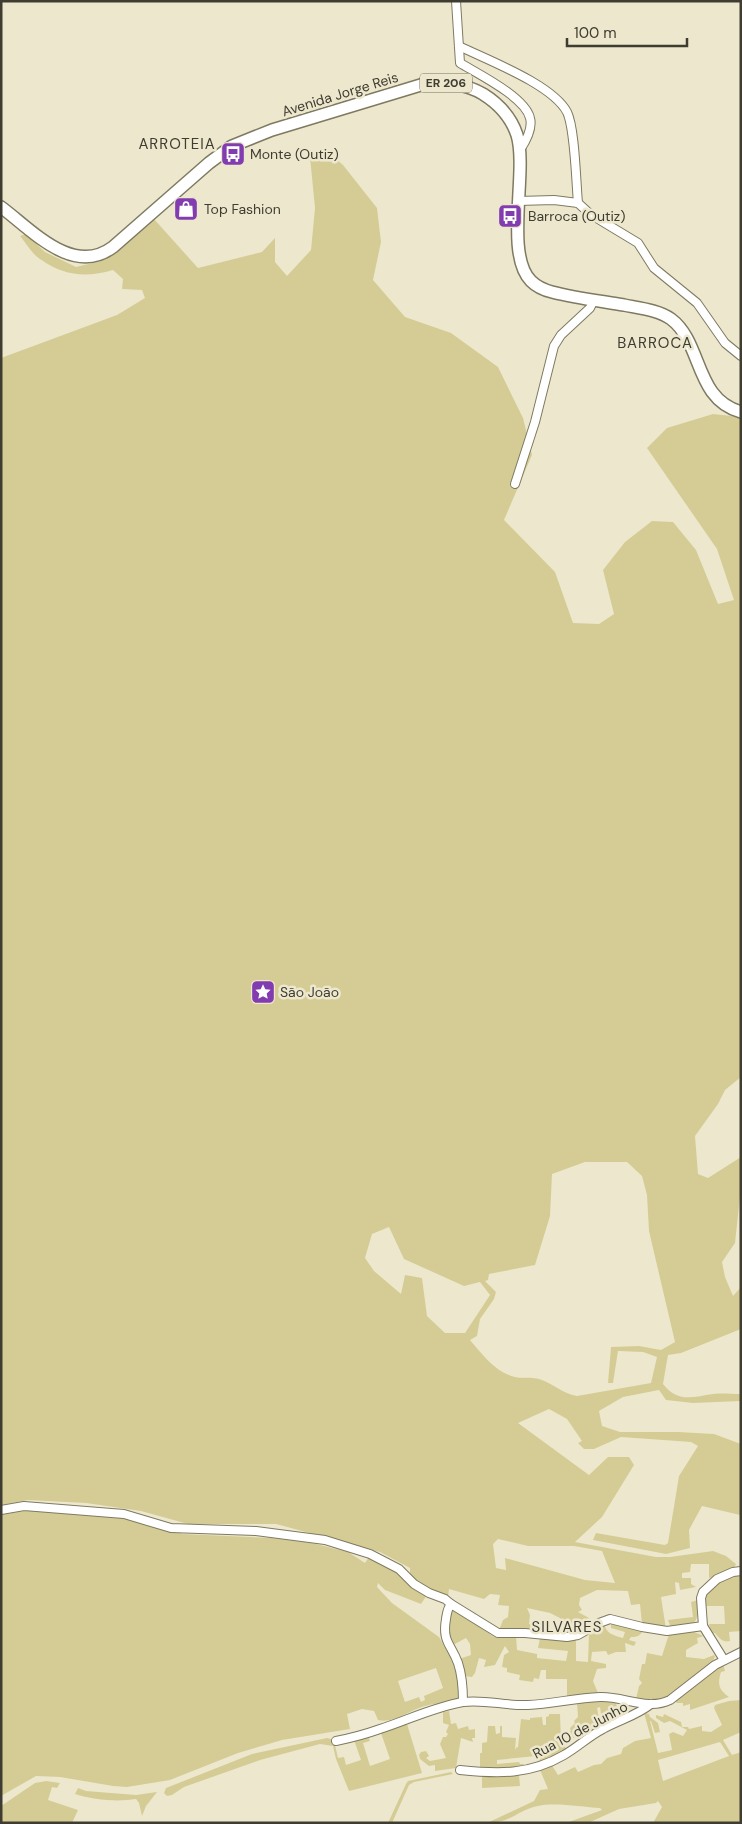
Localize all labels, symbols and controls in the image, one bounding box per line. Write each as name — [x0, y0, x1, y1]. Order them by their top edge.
scale bar — [567, 15, 687, 47]
text: 100 m — [574, 23, 617, 43]
street label: Avenida Jorge Reis — [280, 68, 400, 120]
road number: ER 206 — [420, 74, 472, 92]
district label: ARROTEIA — [138, 134, 216, 154]
bus stop icon: Monte (Outiz) — [220, 141, 246, 167]
place label: Monte (Outiz) — [250, 145, 339, 163]
shop icon: Top Fashion — [173, 196, 199, 222]
place label: Top Fashion — [204, 200, 281, 218]
bus stop icon: Barroca (Outiz) — [497, 203, 523, 229]
place label: Barroca (Outiz) — [528, 207, 625, 225]
district label: BARROCA — [617, 333, 693, 353]
place icon: São João — [250, 979, 276, 1005]
place label: São João — [280, 983, 339, 1001]
district label: SILVARES — [532, 1617, 602, 1637]
street label: Rua 10 de Junho — [529, 1697, 631, 1763]

